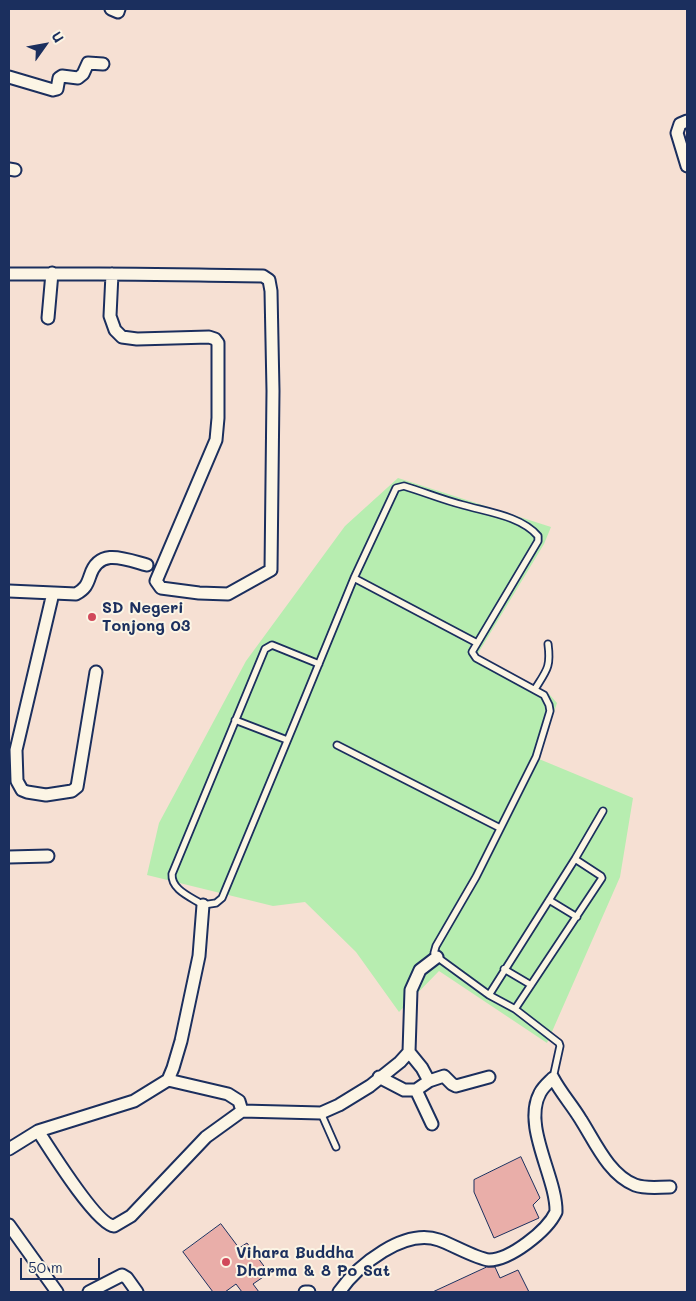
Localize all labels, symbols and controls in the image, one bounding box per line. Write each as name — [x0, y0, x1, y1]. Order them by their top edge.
north arrow — [20, 20, 70, 70]
text: U — [47, 28, 69, 46]
place label: SD Negeri Tonjong 03 — [102, 598, 190, 636]
marker: SD Negeri Tonjong 03 — [86, 611, 98, 623]
place label: Vihara Buddha Dharma & 8 Po Sat — [236, 1243, 390, 1281]
scale bar — [22, 1248, 102, 1280]
marker: Vihara Buddha Dharma & 8 Po Sat — [220, 1256, 232, 1268]
text: 50 m — [28, 1257, 63, 1277]

